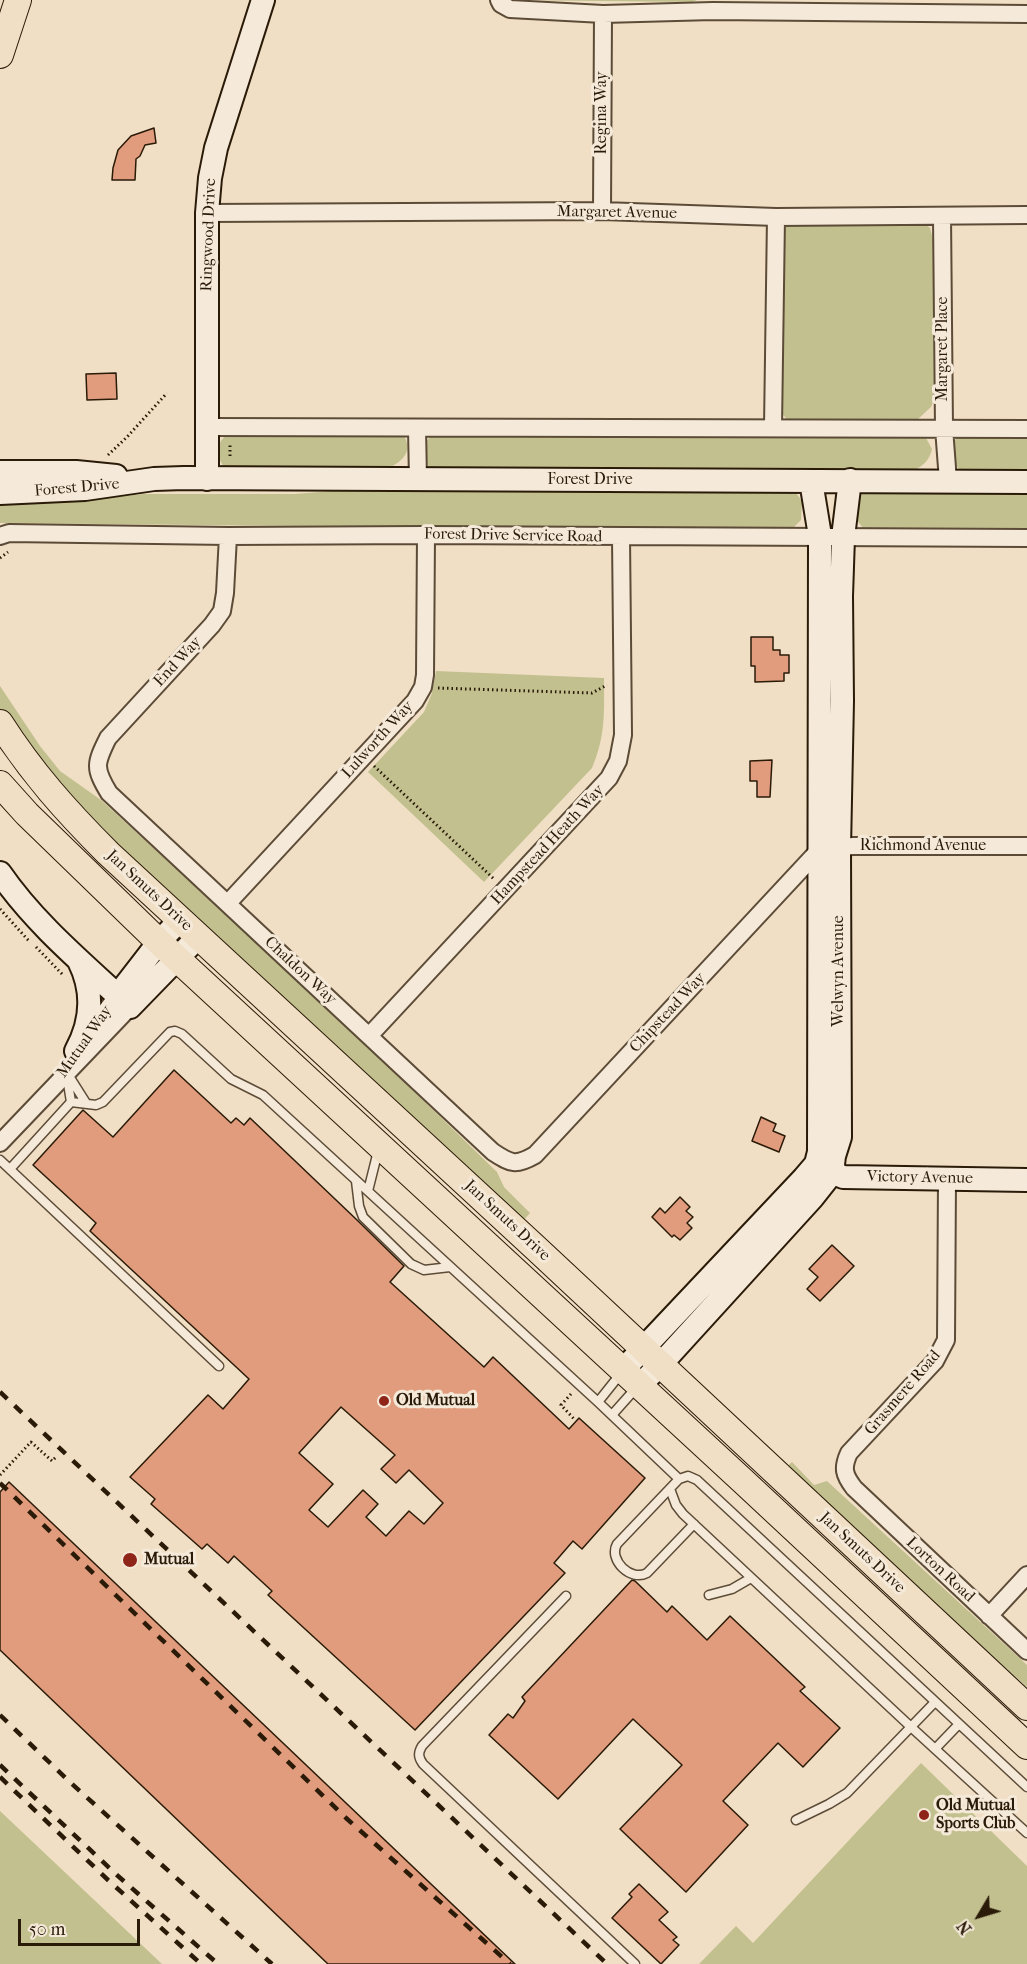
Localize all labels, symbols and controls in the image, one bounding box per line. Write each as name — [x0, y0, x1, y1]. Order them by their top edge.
street label: Regina Way — [592, 71, 612, 155]
street label: Ringwood Drive — [197, 178, 221, 292]
street label: Margaret Avenue — [557, 202, 677, 224]
street label: Margaret Place — [933, 297, 953, 401]
street label: Forest Drive — [547, 470, 633, 490]
street label: Forest Drive — [34, 475, 120, 501]
street label: Forest Drive Service Road — [424, 525, 602, 547]
street label: End Way — [150, 633, 206, 691]
street label: Lulworth Way — [338, 697, 418, 783]
street label: Hampstead Heath Way — [487, 781, 609, 909]
street label: Richmond Avenue — [860, 836, 986, 856]
street label: Jan Smuts Drive — [102, 846, 196, 936]
street label: Welwyn Avenue — [829, 915, 849, 1027]
street label: Chaldon Way — [260, 933, 340, 1009]
street label: Chipstead Way — [626, 969, 710, 1057]
street label: Mutual Way — [53, 1002, 117, 1082]
street label: Victory Avenue — [867, 1167, 973, 1189]
street label: Jan Smuts Drive — [460, 1176, 554, 1266]
street label: Grasmere Road — [861, 1347, 945, 1439]
place label: Old Mutual — [396, 1391, 475, 1411]
marker: Old Mutual — [377, 1394, 391, 1408]
street label: Jan Smuts Drive — [815, 1508, 909, 1598]
street label: Lorton Road — [902, 1533, 978, 1607]
place label: Mutual — [144, 1550, 194, 1570]
marker: Mutual — [121, 1551, 139, 1569]
place label: Old Mutual Sports Club — [936, 1796, 1015, 1834]
marker: Old Mutual Sports Club — [917, 1808, 931, 1822]
north arrow — [949, 1886, 1009, 1946]
scale bar — [21, 1907, 142, 1945]
text: N — [953, 1917, 976, 1938]
text: 50 m — [29, 1919, 65, 1940]

